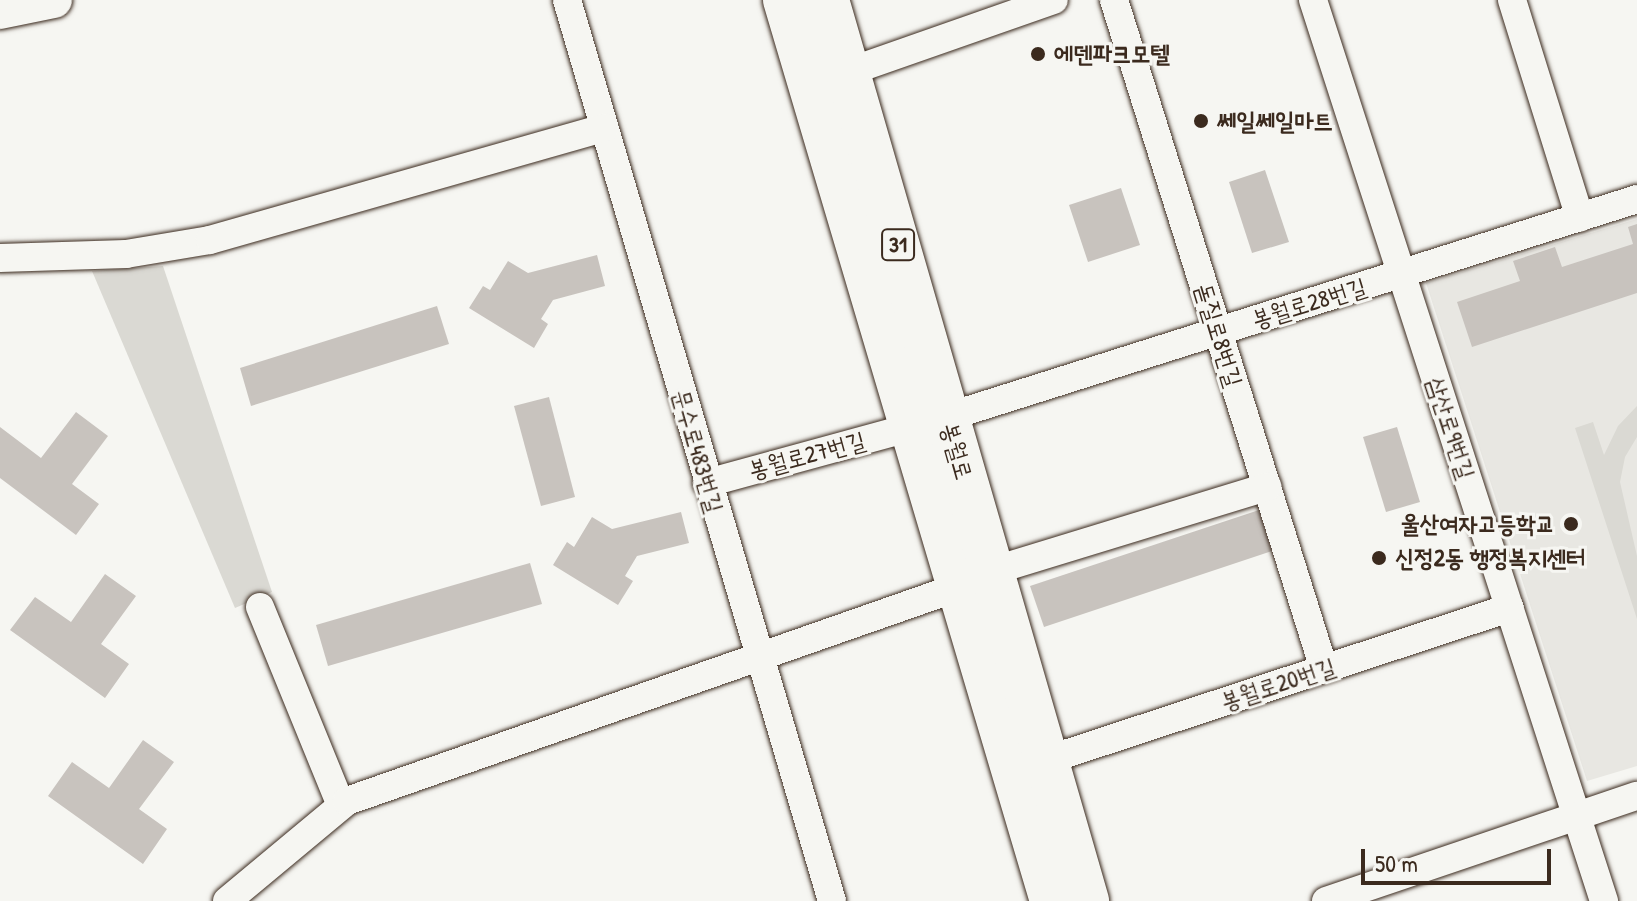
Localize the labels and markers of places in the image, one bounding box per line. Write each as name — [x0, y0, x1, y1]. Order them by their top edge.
place label: 에덴파크모텔 — [1054, 40, 1170, 68]
marker: 에덴파크모텔 — [1029, 45, 1047, 63]
place label: 쎄일쎄일마트 — [1217, 107, 1333, 135]
marker: 쎄일쎄일마트 — [1192, 112, 1210, 130]
place label: 울산여자고등학교 — [1400, 510, 1555, 538]
marker: 울산여자고등학교 — [1562, 515, 1580, 533]
place label: 신정2동 행정복지센터 — [1395, 544, 1586, 572]
marker: 신정2동 행정복지센터 — [1370, 549, 1388, 567]

